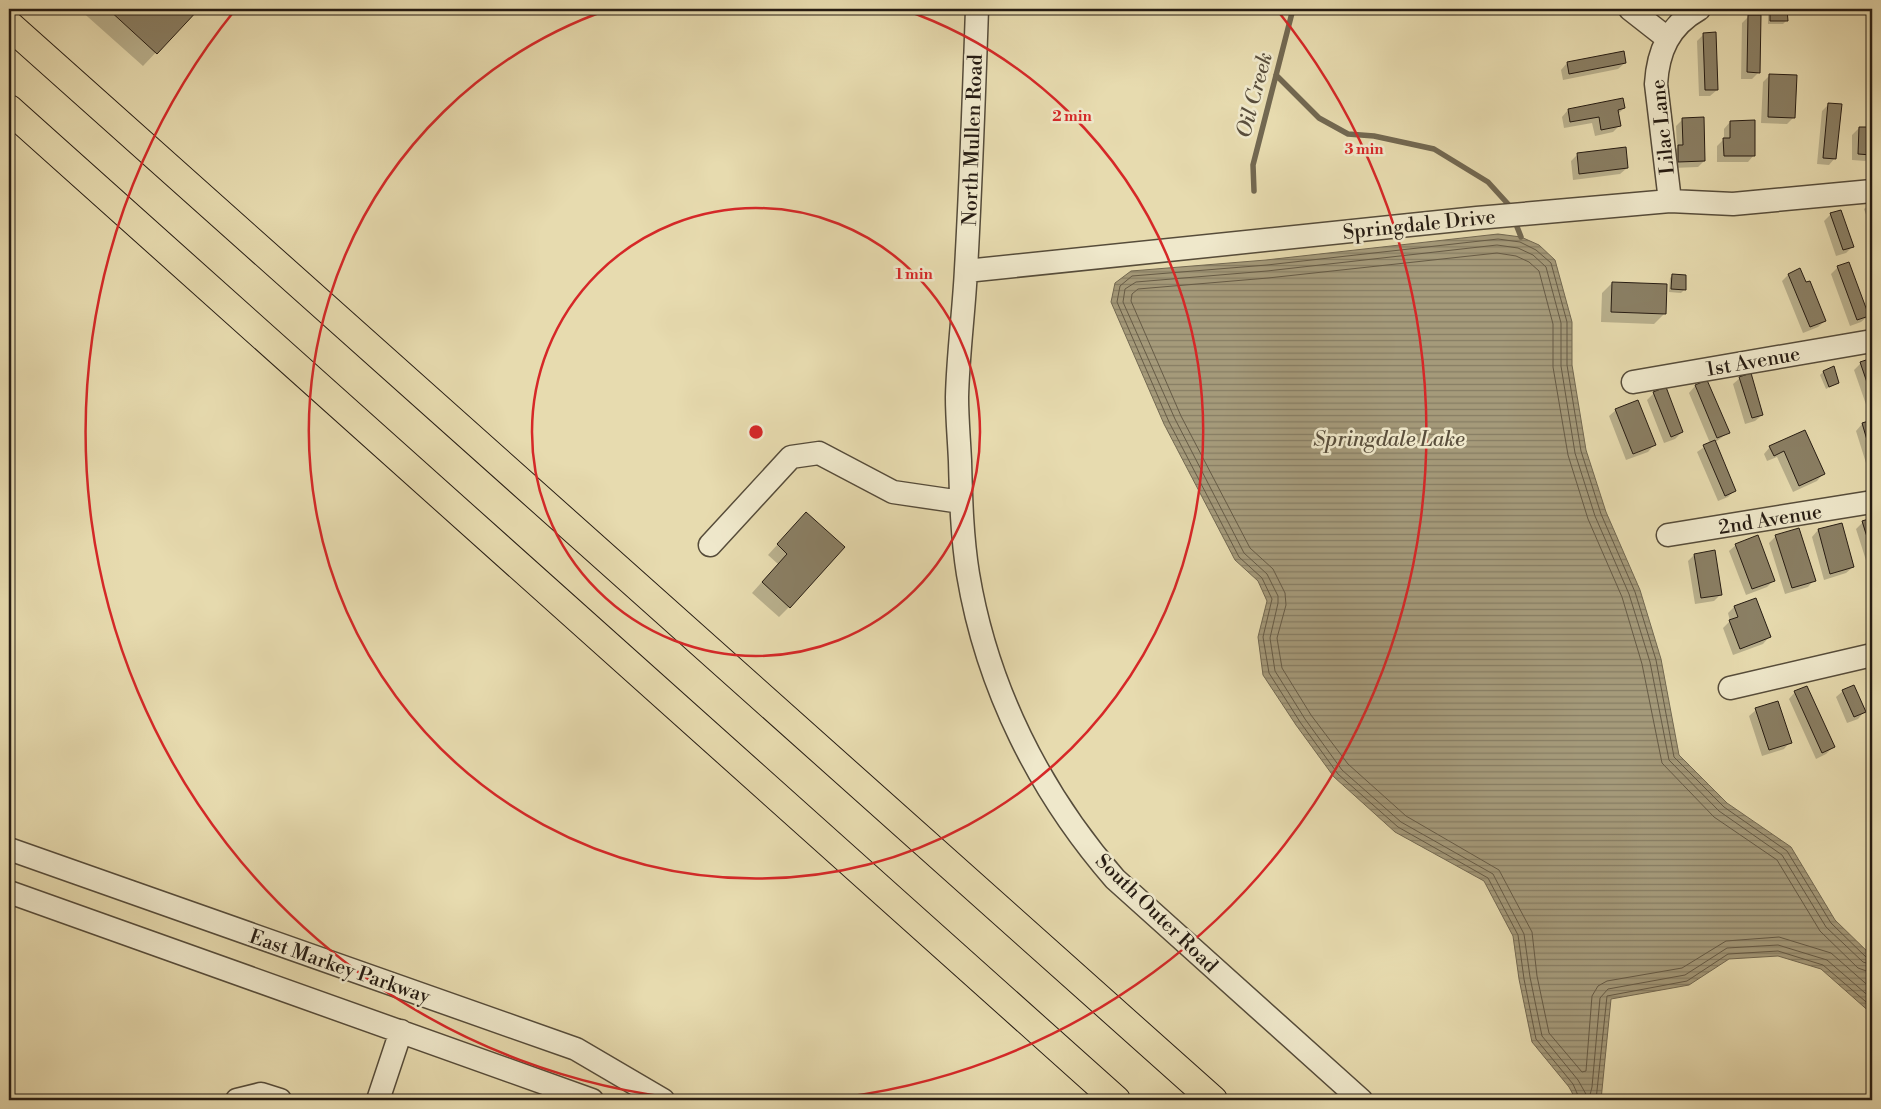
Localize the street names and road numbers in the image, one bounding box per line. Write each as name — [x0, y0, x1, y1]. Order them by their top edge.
street label: North Mullen Road — [958, 53, 989, 226]
street label: Lilac Lane — [1646, 78, 1681, 176]
street label: Springdale Drive — [1342, 205, 1497, 246]
street label: 1st Avenue — [1704, 342, 1802, 383]
street label: 2nd Avenue — [1717, 500, 1824, 541]
street label: South Outer Road — [1089, 849, 1223, 979]
street label: East Markey Parkway — [246, 925, 433, 1010]

